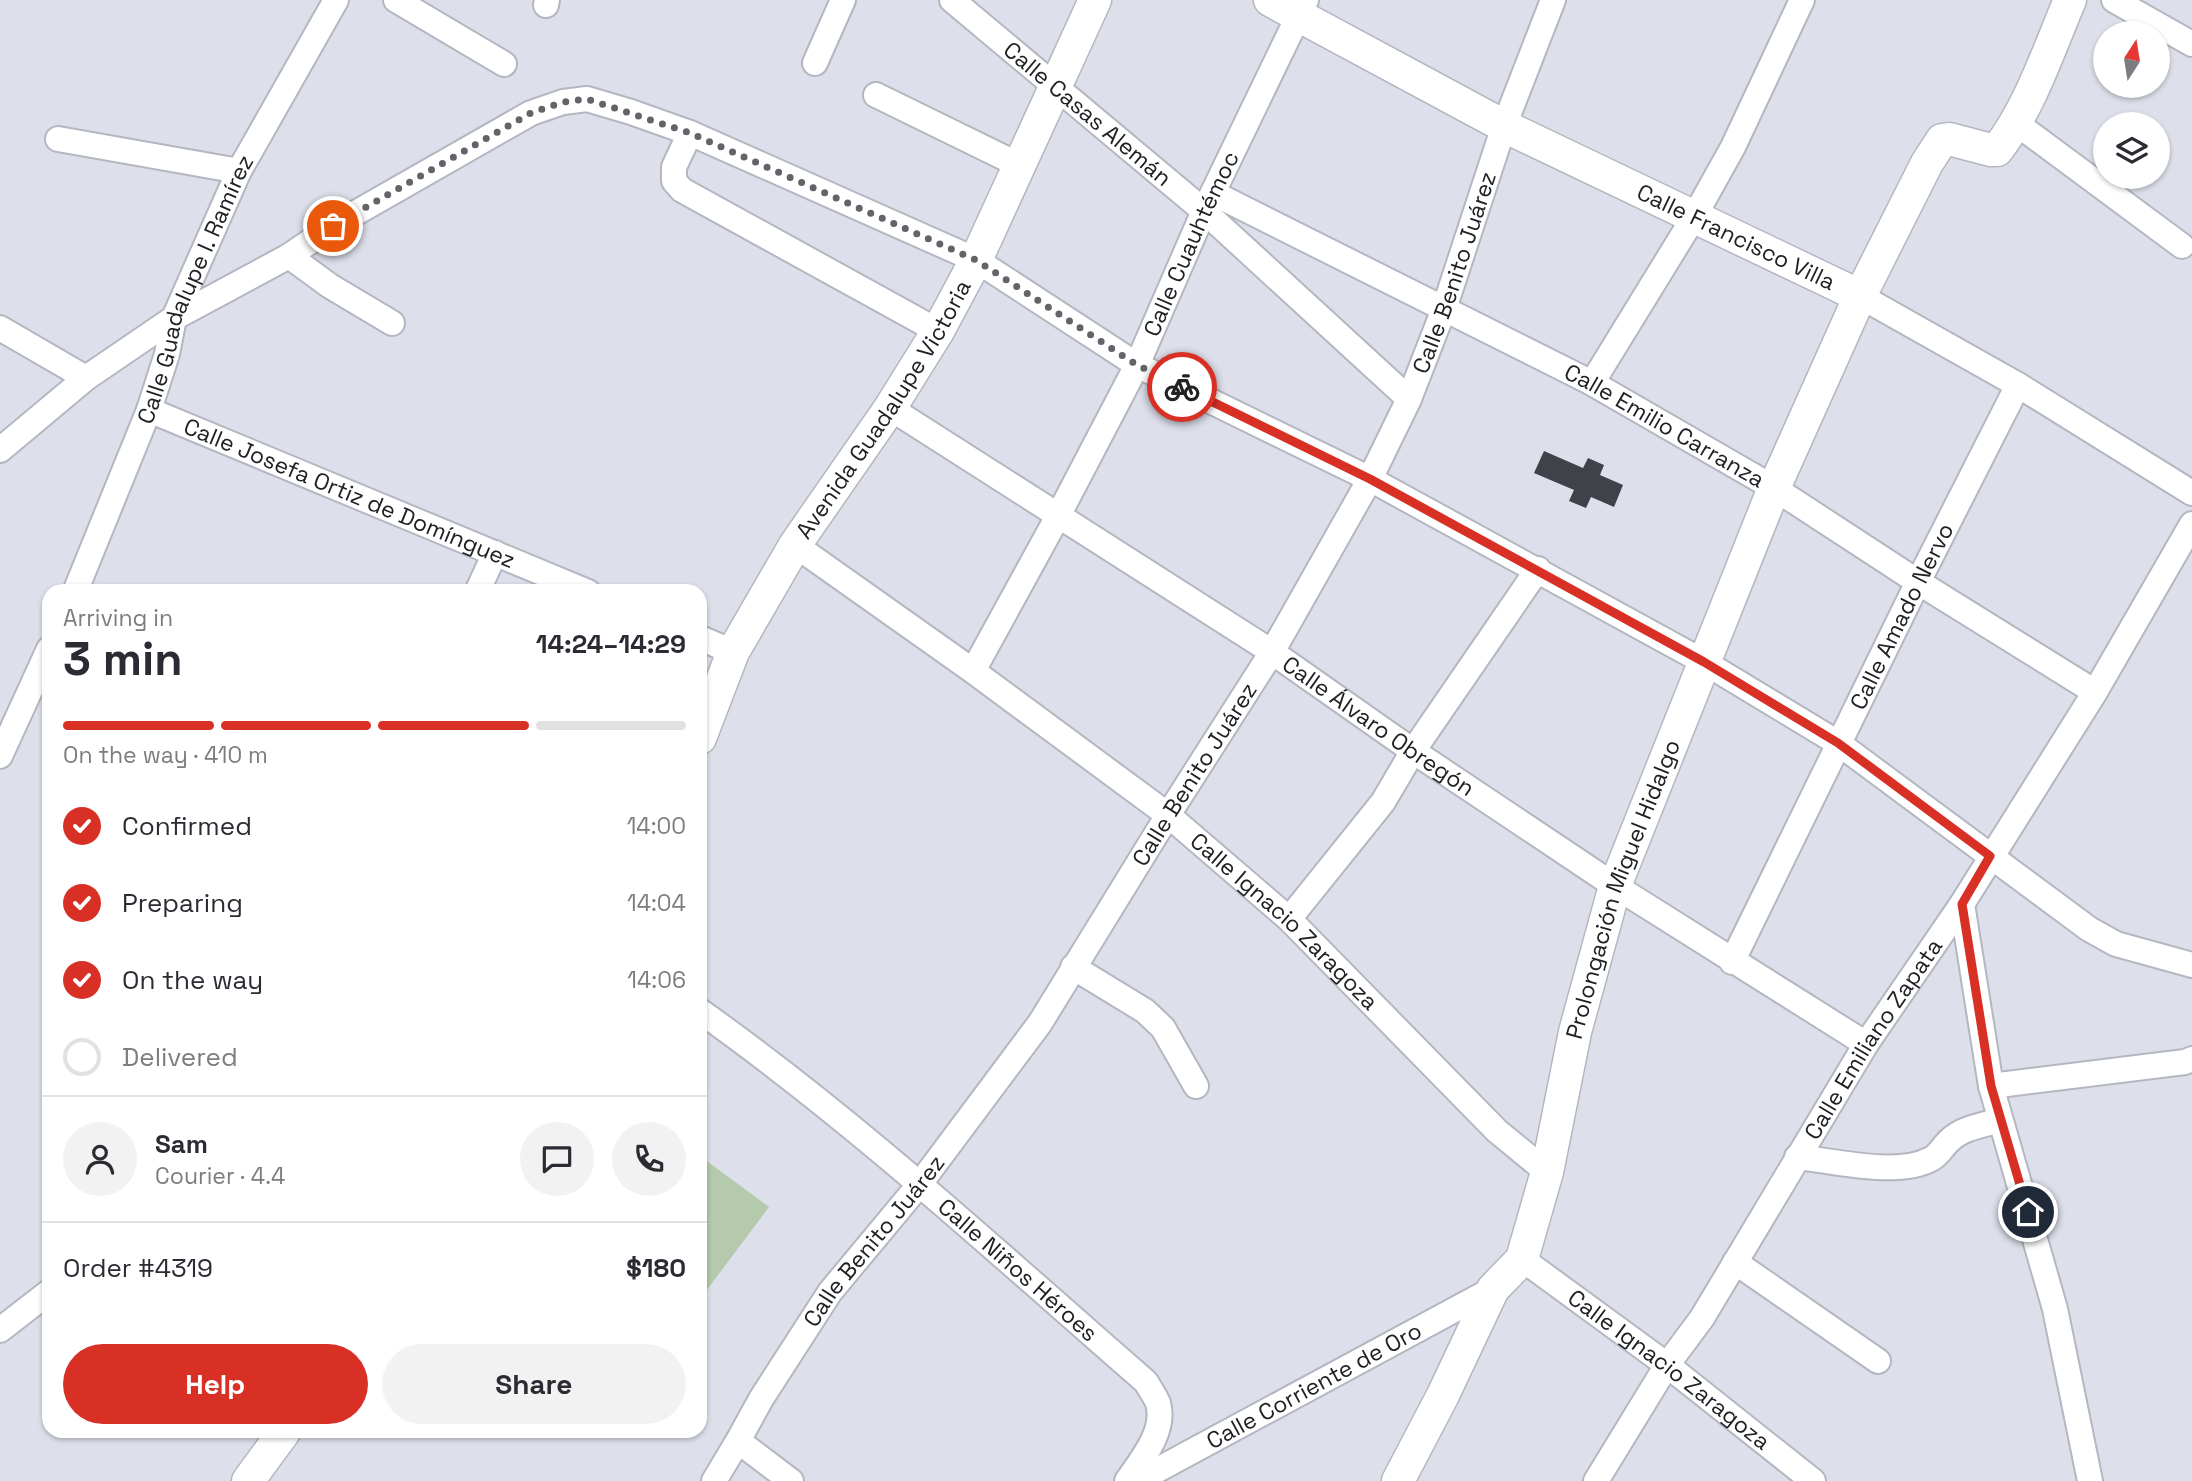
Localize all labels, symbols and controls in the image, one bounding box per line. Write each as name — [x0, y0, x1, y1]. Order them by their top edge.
north arrow — [2093, 21, 2170, 98]
map controls — [2093, 21, 2170, 189]
street label: Calle Casas Alemán — [997, 35, 1178, 193]
button: layers — [2093, 112, 2170, 189]
street label: Calle Cuauhtémoc — [1136, 146, 1246, 341]
street label: Calle Guadalupe I. Ramírez — [130, 149, 260, 428]
street label: Calle Benito Juárez — [1405, 168, 1503, 378]
street label: Calle Francisco Villa — [1632, 177, 1840, 297]
pin — [303, 196, 363, 256]
icon: bag — [314, 207, 352, 245]
street label: Avenida Guadalupe Victoria — [789, 275, 978, 545]
courier — [1147, 352, 1217, 422]
street label: Calle Emilio Carranza — [1559, 357, 1770, 494]
icon: bike — [1163, 368, 1201, 406]
street label: Calle Josefa Ortiz de Domínguez — [179, 411, 520, 575]
street label: Calle Amado Nervo — [1843, 518, 1960, 715]
text: Arriving in — [63, 603, 173, 633]
text: 14:24–14:29 — [536, 627, 686, 661]
text: 3 min — [63, 630, 183, 688]
street label: Calle Álvaro Obregón — [1276, 649, 1481, 803]
street label: Calle Benito Juárez — [1125, 677, 1264, 872]
street label: Prolongación Miguel Hidalgo — [1559, 735, 1687, 1042]
text: On the way · 410 m — [63, 740, 268, 770]
icon: check — [63, 807, 101, 845]
text: Confirmed — [122, 809, 252, 843]
text: 14:00 — [627, 811, 686, 841]
street label: Calle Ignacio Zaragoza — [1184, 826, 1385, 1016]
icon: check — [63, 884, 101, 922]
text: Preparing — [122, 886, 243, 920]
text: 14:04 — [627, 888, 686, 918]
street label: Calle Emiliano Zapata — [1797, 933, 1949, 1145]
icon: check — [63, 961, 101, 999]
text: On the way — [122, 963, 263, 997]
text: 14:06 — [627, 965, 686, 995]
text: Delivered — [122, 1040, 238, 1074]
button: person — [63, 1122, 137, 1196]
button: chat — [520, 1122, 594, 1196]
button: phone — [612, 1122, 686, 1196]
text: Sam — [155, 1127, 208, 1161]
street label: Calle Benito Juárez — [796, 1149, 951, 1333]
text: Courier · 4.4 — [155, 1161, 285, 1191]
pin — [1998, 1182, 2058, 1242]
street label: Calle Niños Héroes — [932, 1192, 1104, 1348]
icon: home — [2009, 1193, 2047, 1231]
text: Order #4319 — [63, 1251, 213, 1285]
text: $180 — [626, 1251, 686, 1285]
street label: Calle Ignacio Zaragoza — [1562, 1283, 1777, 1456]
street label: Calle Corriente de Oro — [1201, 1315, 1427, 1456]
button: Help — [63, 1344, 368, 1424]
button: Share — [382, 1344, 686, 1424]

